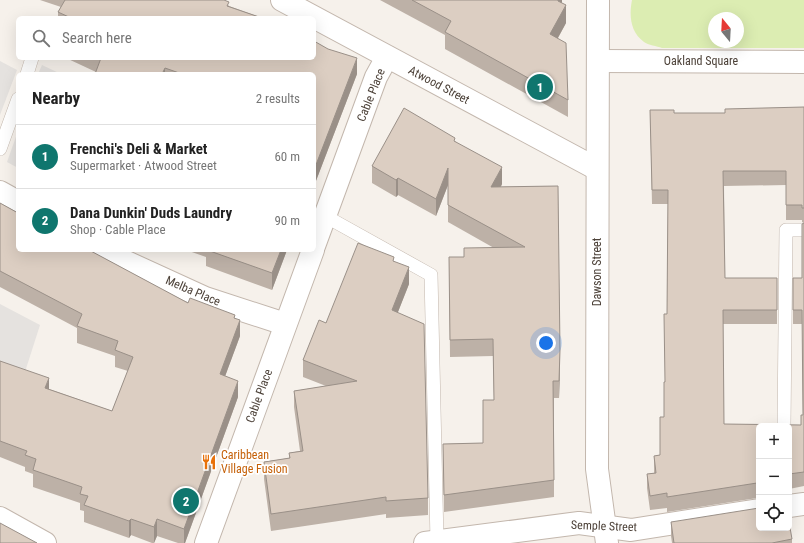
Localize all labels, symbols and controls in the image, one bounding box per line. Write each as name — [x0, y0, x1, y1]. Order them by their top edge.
north arrow — [708, 12, 744, 48]
search box — [16, 16, 316, 60]
icon: search — [30, 27, 52, 49]
text: Search here — [62, 29, 132, 47]
street label: Oakland Square — [664, 54, 739, 68]
street label: Atwood Street — [406, 63, 472, 107]
street label: Cable Place — [354, 66, 388, 124]
pin: 1 — [527, 72, 553, 102]
text: Nearby — [32, 88, 80, 108]
text: 2 results — [256, 91, 300, 106]
text: Frenchi's Deli & Market — [70, 140, 207, 158]
text: 1 — [42, 149, 48, 164]
text: 60 m — [274, 149, 300, 164]
text: Supermarket · Atwood Street — [70, 158, 217, 173]
text: Dana Dunkin' Duds Laundry — [70, 204, 232, 222]
text: 2 — [42, 213, 48, 228]
text: 90 m — [274, 213, 300, 228]
text: Shop · Cable Place — [70, 222, 166, 237]
street label: Dawson Street — [590, 237, 604, 306]
street label: Melba Place — [163, 273, 223, 309]
your location — [536, 333, 556, 353]
street label: Cable Place — [243, 367, 275, 425]
map controls — [756, 423, 792, 531]
button: + — [756, 423, 792, 459]
place label: Caribbean Village Fusion — [221, 448, 288, 476]
restaurant icon: Caribbean Village Fusion — [200, 453, 218, 471]
button: − — [756, 459, 792, 495]
pin: 2 — [173, 486, 199, 516]
button: locate — [756, 495, 792, 531]
street label: Semple Street — [571, 518, 638, 534]

